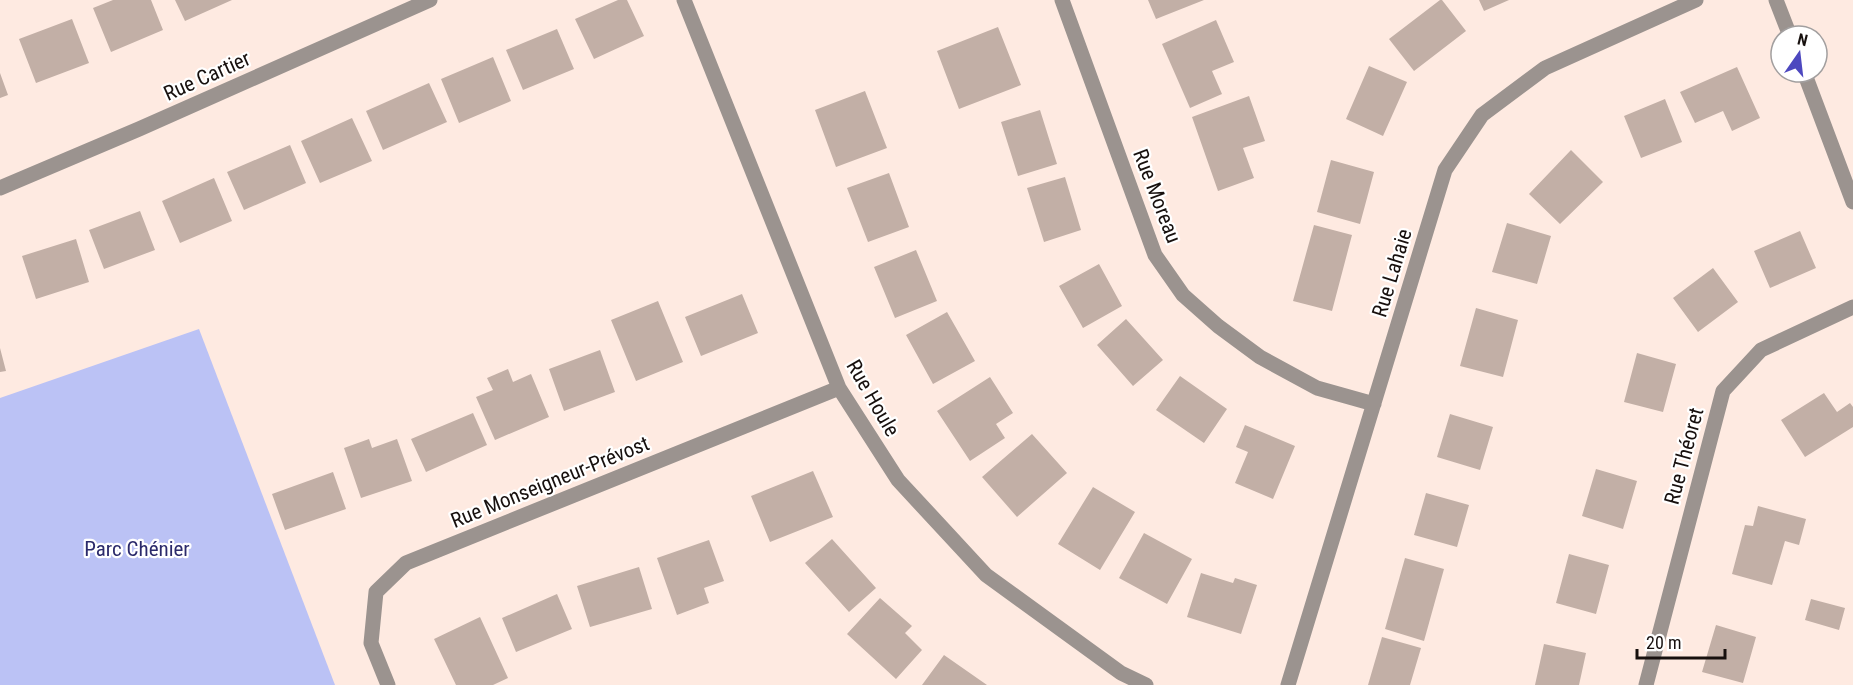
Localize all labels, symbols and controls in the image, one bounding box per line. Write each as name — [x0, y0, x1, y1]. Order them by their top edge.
north arrow — [1769, 24, 1829, 84]
text: N — [1795, 30, 1810, 50]
street label: Rue Cartier — [160, 46, 254, 106]
street label: Rue Moreau — [1128, 146, 1186, 246]
street label: Rue Lahaie — [1367, 226, 1417, 320]
street label: Rue Houle — [842, 355, 905, 441]
street label: Rue Théoret — [1660, 405, 1708, 507]
street label: Rue Monseigneur-Prévost — [447, 431, 653, 533]
park label: Parc Chénier — [84, 537, 190, 561]
scale bar — [1637, 622, 1726, 660]
text: 20 m — [1646, 632, 1681, 653]

